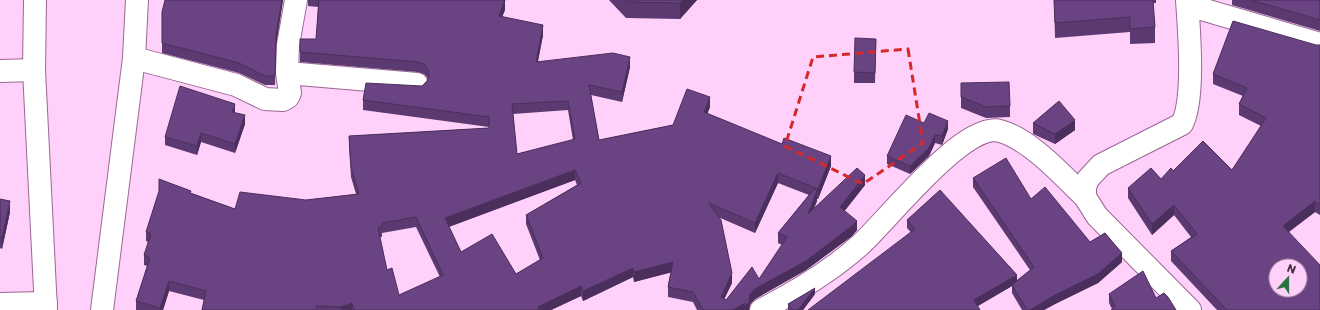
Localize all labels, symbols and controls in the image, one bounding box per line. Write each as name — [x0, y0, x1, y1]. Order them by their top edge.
north arrow — [1268, 258, 1308, 298]
text: N — [1285, 260, 1298, 278]

